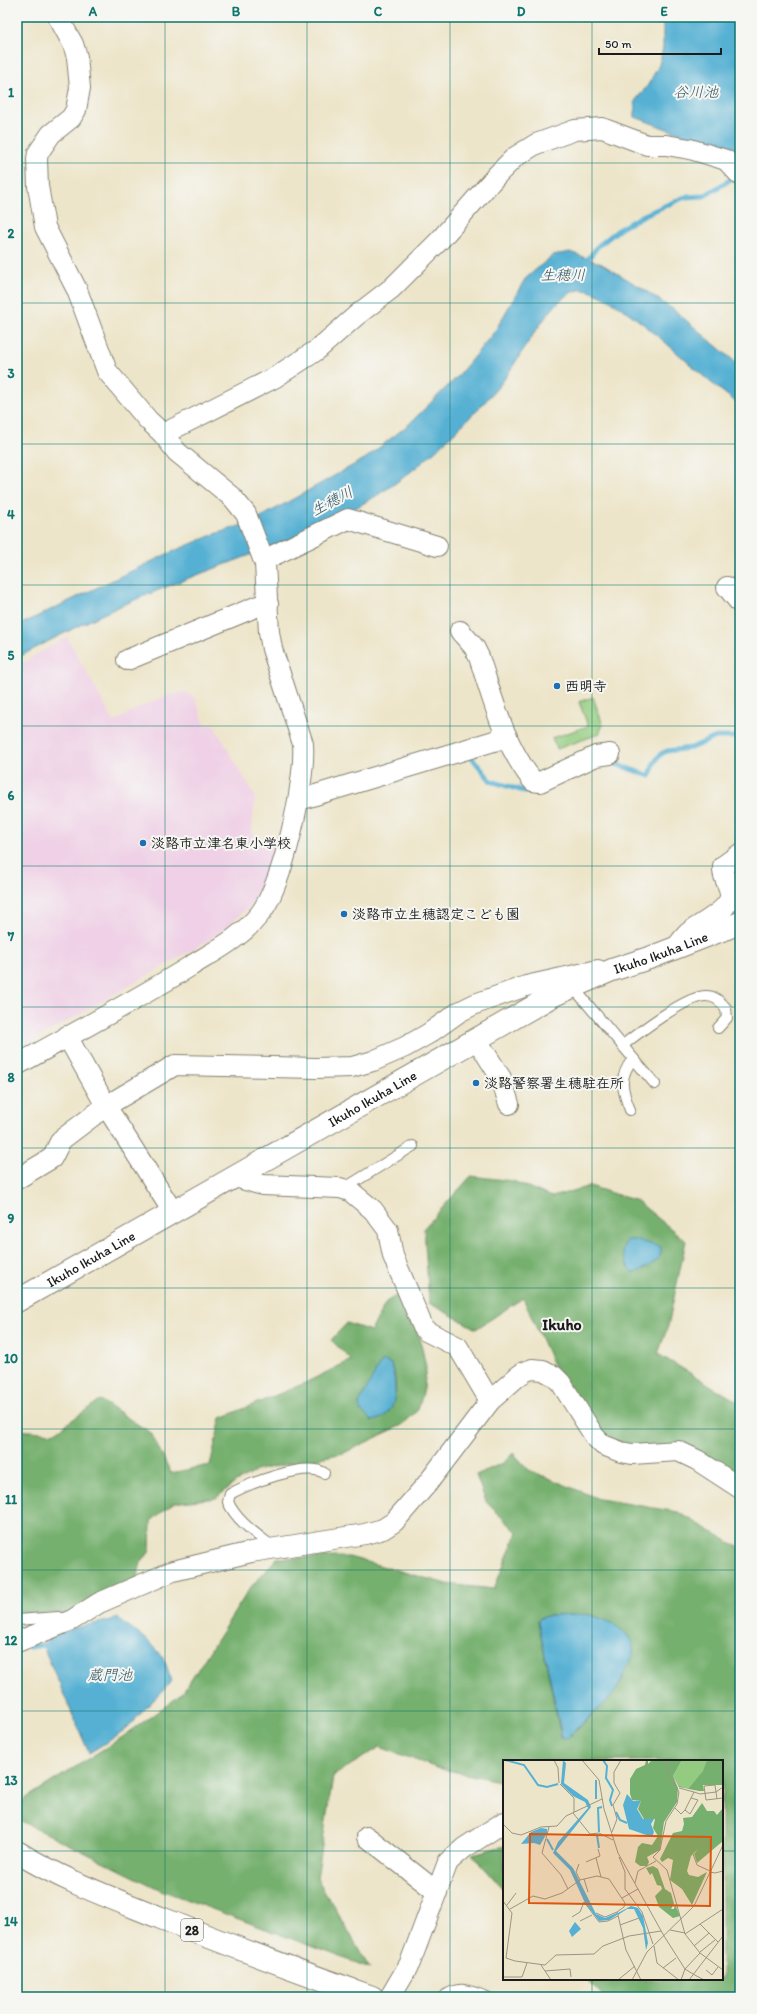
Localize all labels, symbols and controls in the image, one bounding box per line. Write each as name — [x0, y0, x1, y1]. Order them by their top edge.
text: A — [88, 4, 98, 19]
text: B — [232, 4, 241, 19]
text: C — [374, 4, 383, 19]
text: D — [517, 4, 526, 19]
text: E — [660, 4, 668, 19]
scale bar — [599, 30, 721, 56]
text: 50 m — [605, 37, 631, 51]
water label: 谷川池 — [673, 83, 719, 101]
text: 1 — [8, 85, 14, 100]
text: 2 — [8, 226, 15, 241]
water label: 生穂川 — [540, 266, 586, 284]
text: 3 — [7, 366, 15, 381]
water label: 生穂川 — [308, 482, 356, 520]
text: 4 — [7, 507, 15, 522]
text: 5 — [8, 648, 15, 663]
place label: 西明寺 — [565, 678, 607, 695]
marker: 西明寺 — [552, 681, 562, 691]
text: 6 — [8, 788, 15, 803]
place label: 淡路市立津名東小学校 — [151, 835, 291, 852]
marker: 淡路市立津名東小学校 — [138, 838, 148, 848]
place label: 淡路市立生穂認定こども園 — [352, 906, 520, 923]
marker: 淡路市立生穂認定こども園 — [339, 909, 349, 919]
street label: Ikuho Ikuha Line — [612, 928, 711, 978]
text: 7 — [7, 929, 15, 944]
street label: Ikuho Ikuha Line — [325, 1067, 420, 1131]
text: 8 — [7, 1070, 15, 1085]
place label: 淡路警察署生穂駐在所 — [484, 1075, 624, 1092]
marker: 淡路警察署生穂駐在所 — [471, 1078, 481, 1088]
text: 9 — [8, 1211, 15, 1226]
street label: Ikuho Ikuha Line — [44, 1227, 139, 1291]
district label: Ikuho — [542, 1315, 582, 1334]
text: 10 — [4, 1351, 18, 1366]
text: 11 — [5, 1492, 17, 1507]
text: 12 — [5, 1633, 18, 1648]
water label: 蔵門池 — [87, 1666, 133, 1684]
inset map — [503, 1760, 723, 1980]
text: 13 — [4, 1773, 18, 1788]
text: 14 — [4, 1914, 18, 1929]
road number: 28 — [181, 1919, 203, 1941]

